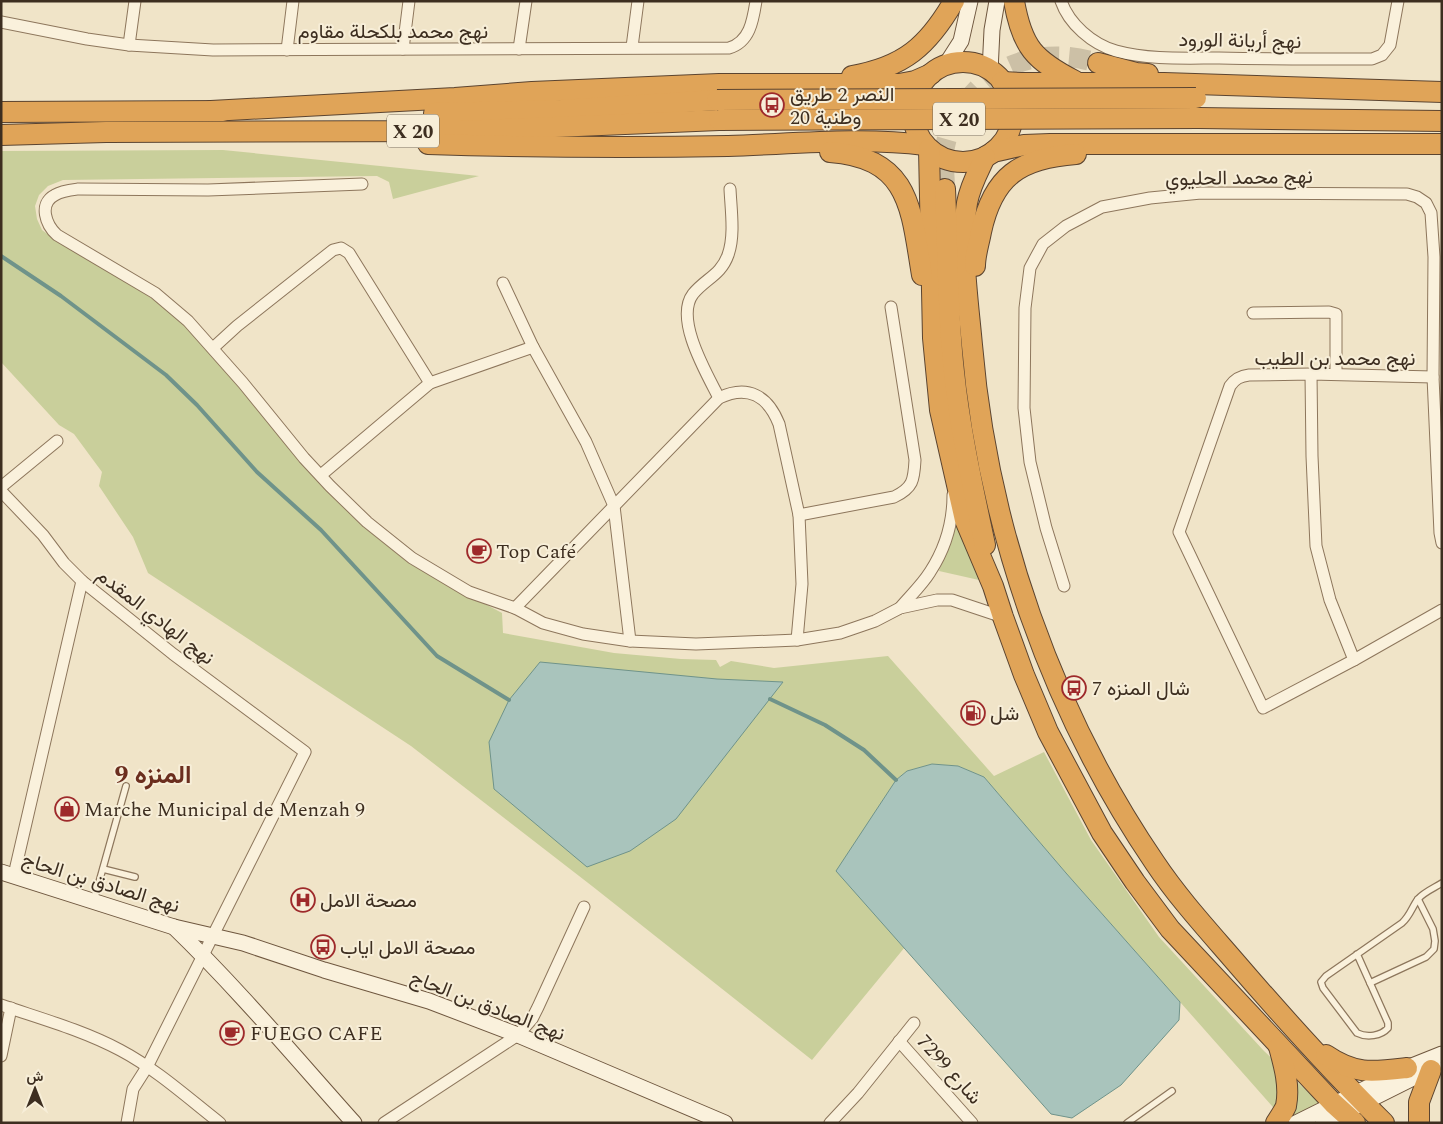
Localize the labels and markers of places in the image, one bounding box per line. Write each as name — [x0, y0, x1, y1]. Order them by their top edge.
place label: النصر 2 طريق وطنية 20 — [790, 80, 894, 133]
bus stop icon: النصر 2 طريق وطنية 20 — [759, 92, 785, 118]
place label: Top Café — [496, 537, 577, 567]
cafe icon: Top Café — [466, 538, 492, 564]
place label: شال المنزه 7 — [1092, 674, 1190, 704]
bus stop icon: شال المنزه 7 — [1061, 675, 1087, 701]
place label: شل — [990, 699, 1019, 729]
fuel station icon: شل — [960, 700, 986, 726]
place label: Marche Municipal de Menzah 9 — [84, 795, 365, 825]
shop icon: Marche Municipal de Menzah 9 — [54, 796, 80, 822]
place label: مصحة الامل — [320, 886, 417, 916]
hospital icon: مصحة الامل — [290, 887, 316, 913]
place label: مصحة الامل اياب — [340, 933, 476, 963]
bus stop icon: مصحة الامل اياب — [310, 934, 336, 960]
place label: FUEGO CAFE — [250, 1019, 382, 1049]
cafe icon: FUEGO CAFE — [219, 1020, 245, 1046]

